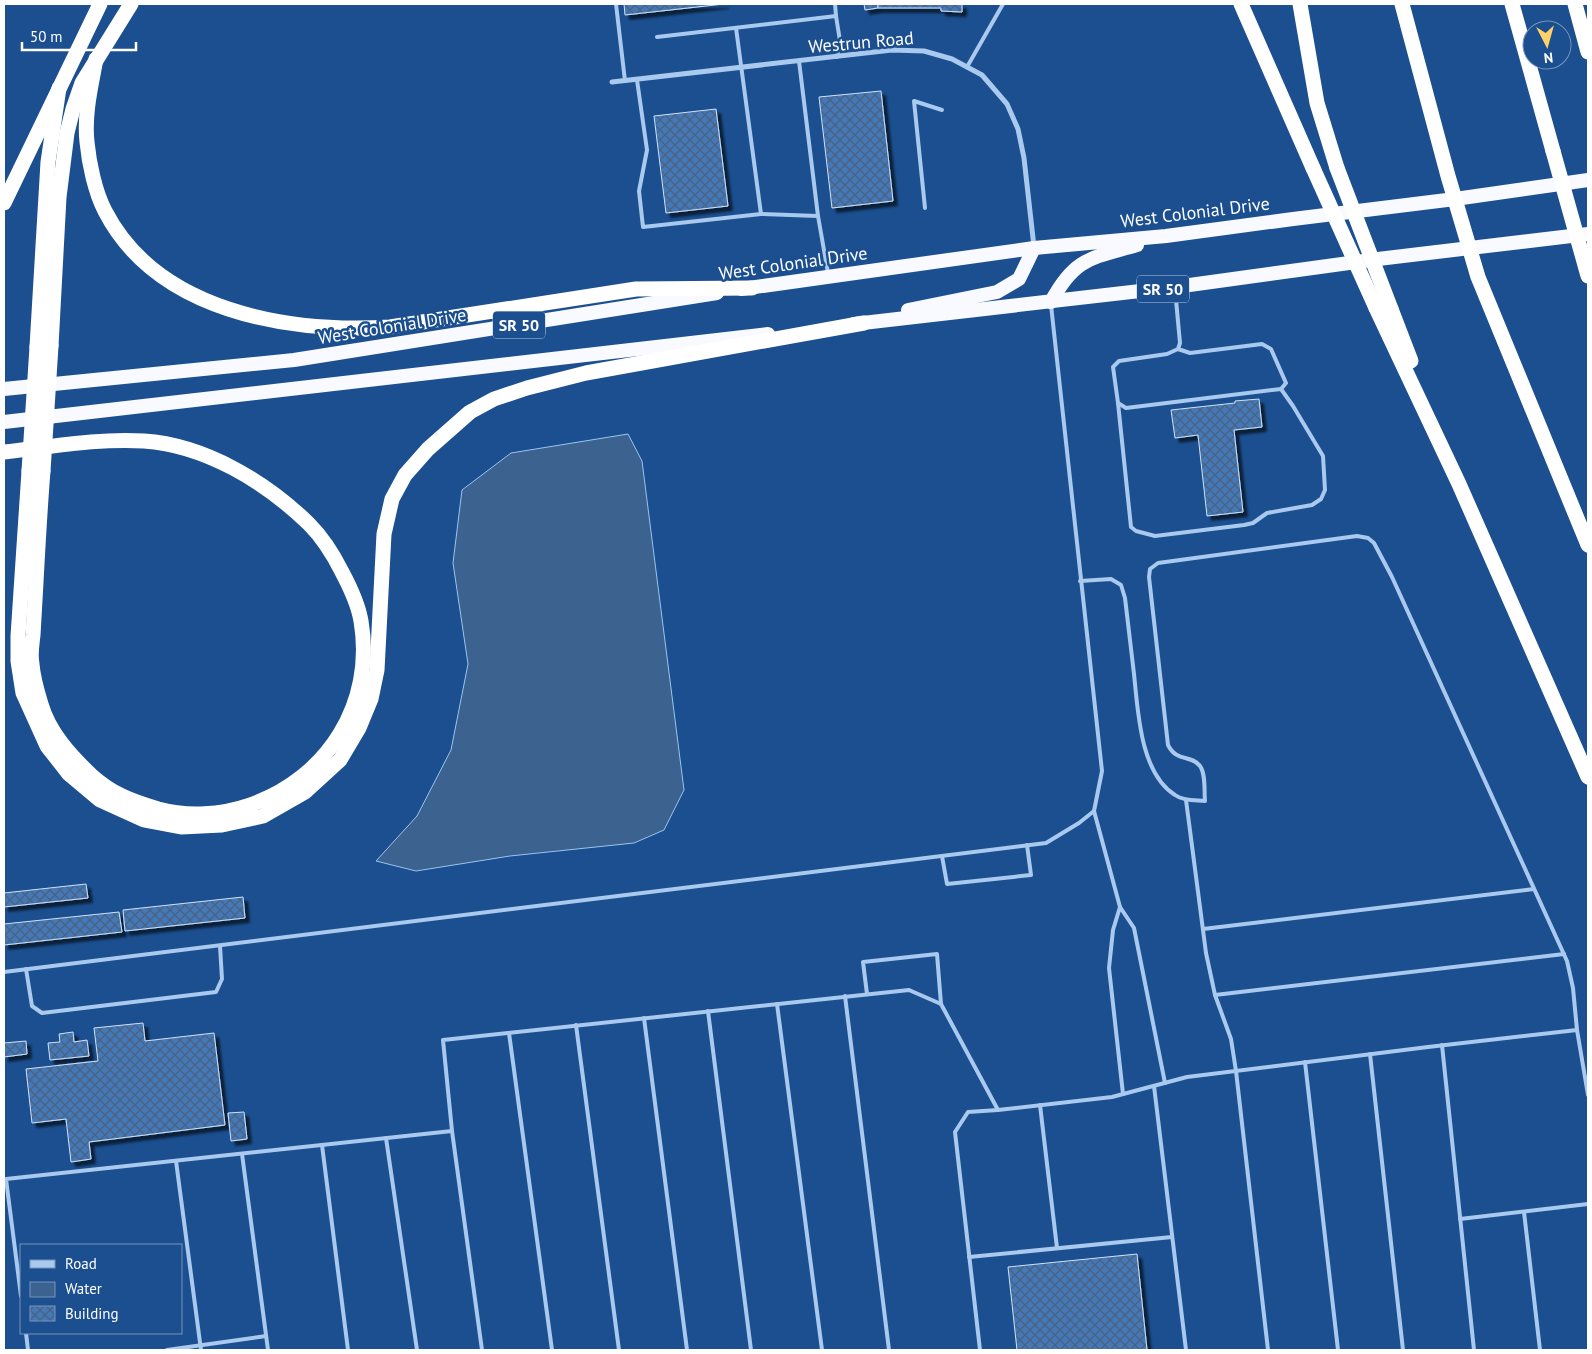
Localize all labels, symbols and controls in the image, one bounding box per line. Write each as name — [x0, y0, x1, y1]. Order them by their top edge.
scale bar — [22, 20, 136, 52]
north arrow — [1522, 20, 1572, 70]
street label: Westrun Road — [807, 26, 915, 58]
text: 50 m — [30, 27, 63, 46]
text: N — [1543, 48, 1554, 67]
street label: West Colonial Drive — [1119, 191, 1271, 233]
street label: West Colonial Drive — [717, 241, 869, 285]
road number: SR 50 — [1137, 276, 1189, 302]
street label: West Colonial Drive — [316, 303, 468, 349]
road number: SR 50 — [493, 312, 545, 338]
legend — [20, 1244, 182, 1334]
text: Road — [65, 1254, 97, 1273]
text: Water — [65, 1279, 102, 1298]
text: Building — [65, 1304, 119, 1323]

